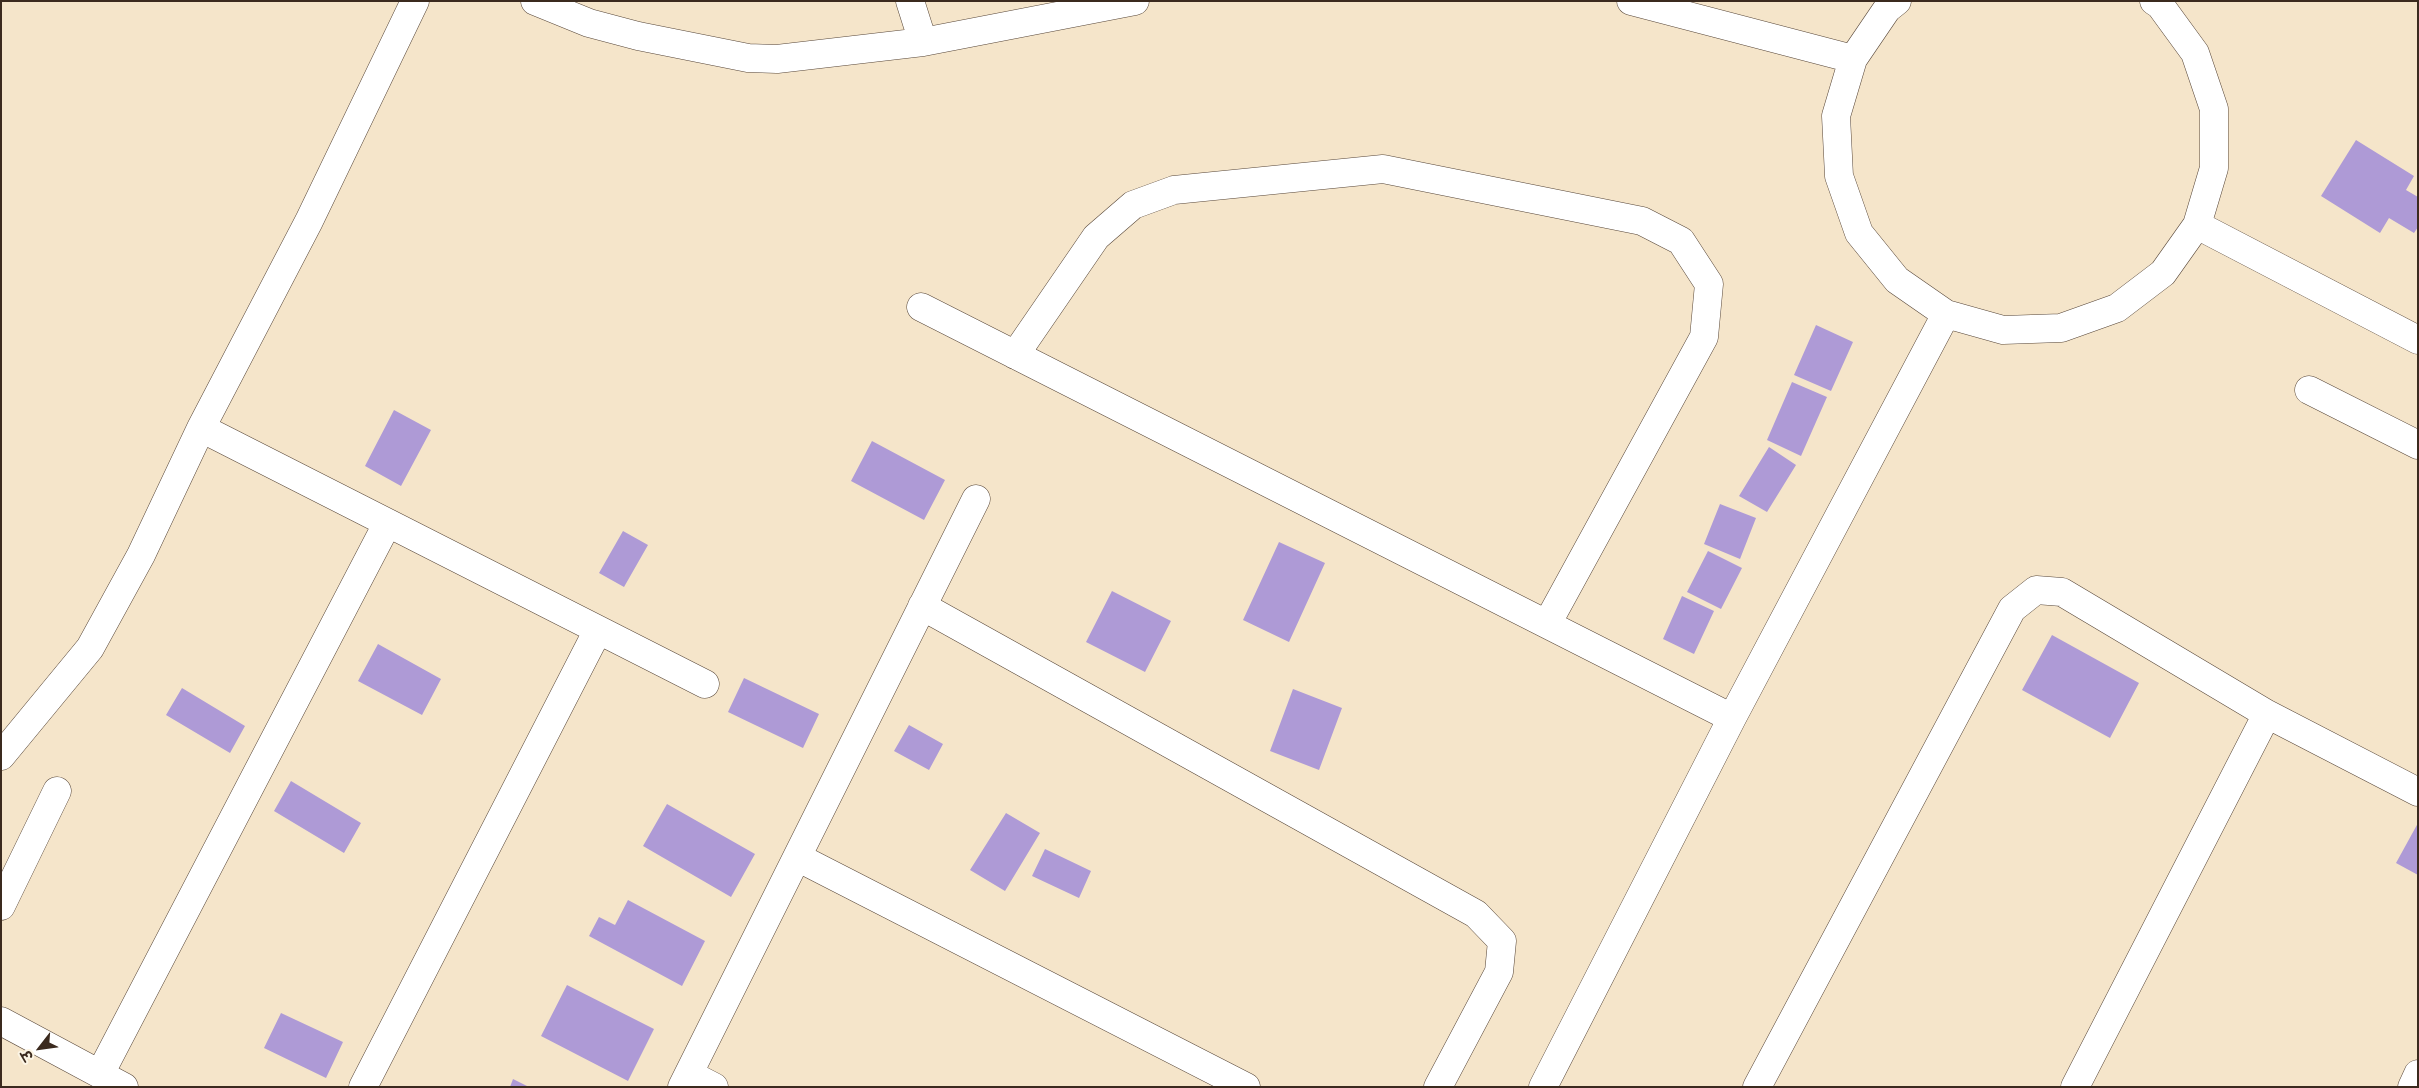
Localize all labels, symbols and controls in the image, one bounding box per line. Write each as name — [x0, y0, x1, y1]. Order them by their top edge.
north arrow — [15, 1023, 65, 1073]
text: उ — [16, 1047, 37, 1065]

